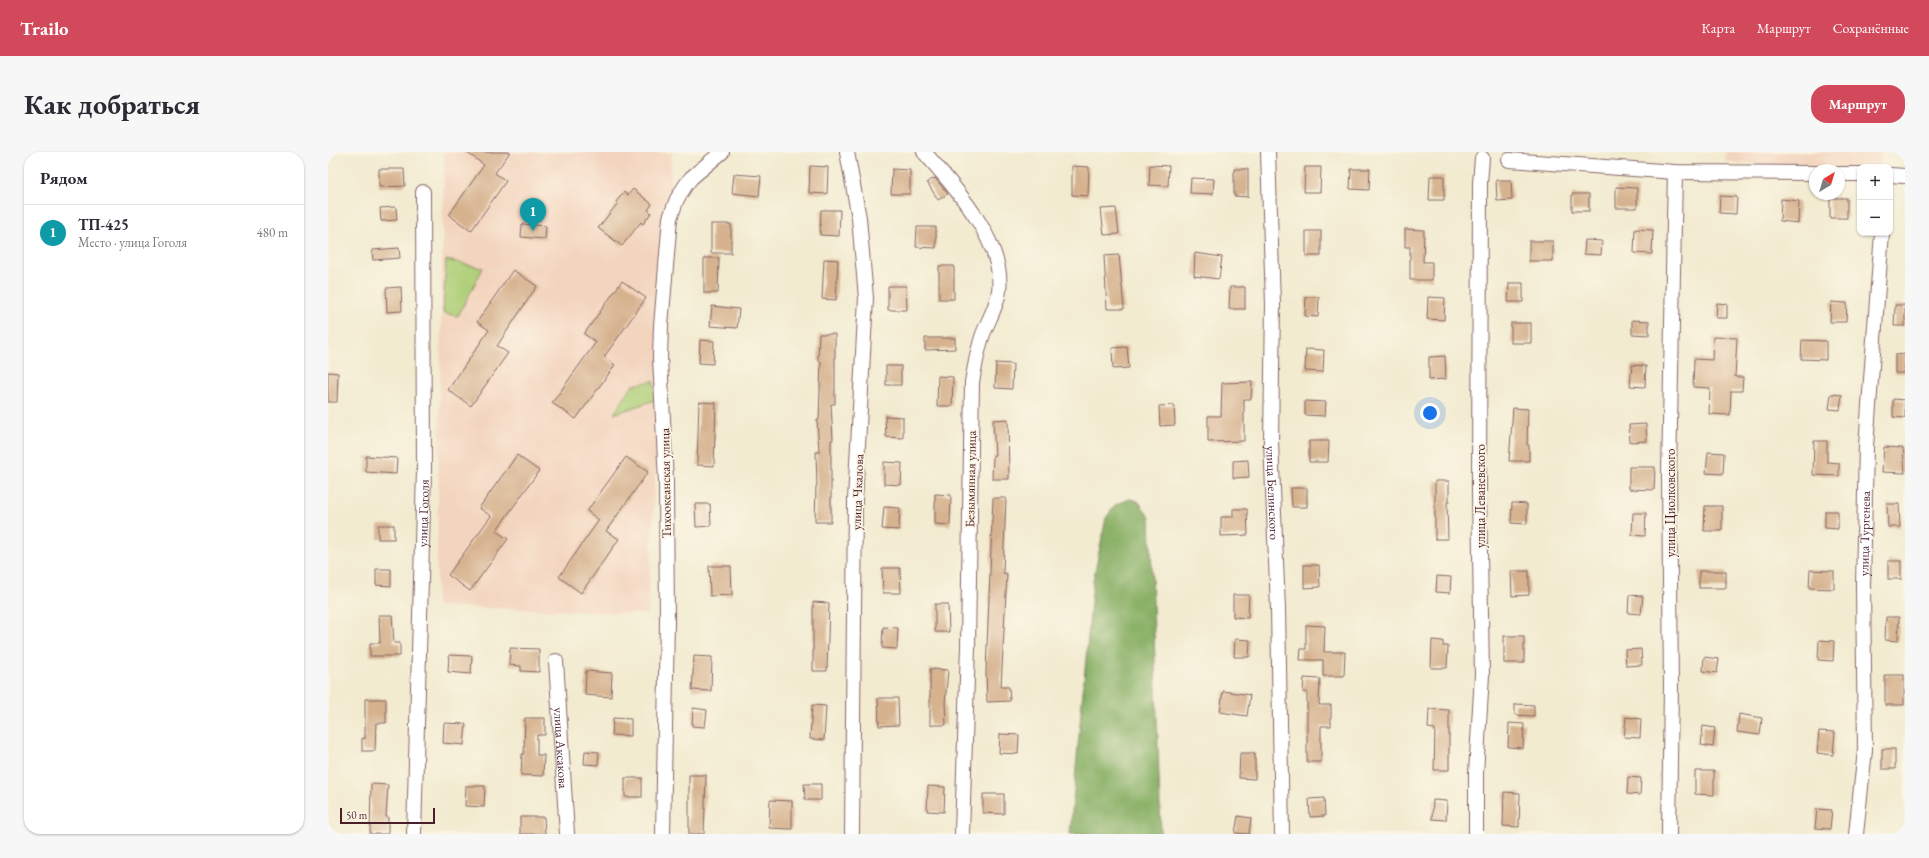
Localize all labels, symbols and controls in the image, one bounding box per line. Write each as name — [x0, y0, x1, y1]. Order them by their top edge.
text: Trailo — [20, 16, 69, 41]
text: Карта — [1702, 19, 1735, 37]
text: Маршрут — [1757, 19, 1811, 37]
text: Сохранённые — [1833, 19, 1909, 37]
button: Маршрут — [1811, 85, 1905, 123]
text: Как добраться — [24, 86, 200, 122]
north arrow — [1809, 164, 1845, 200]
map controls — [1857, 164, 1893, 236]
button: + — [1857, 164, 1893, 200]
text: Рядом — [40, 167, 88, 189]
pin: 1 — [520, 198, 546, 231]
button: − — [1857, 200, 1893, 236]
text: ТП-425 — [78, 215, 129, 234]
text: 1 — [50, 224, 56, 241]
text: 480 m — [257, 224, 288, 241]
text: Место · улица Гоголя — [78, 234, 187, 251]
your location — [1420, 403, 1440, 423]
street label: Тихоокеанская улица — [656, 427, 675, 538]
street label: Безымянная улица — [961, 430, 980, 528]
street label: улица Леваневского — [1472, 444, 1489, 548]
street label: улица Белинского — [1262, 445, 1283, 540]
street label: улица Циолковского — [1662, 449, 1679, 557]
street label: улица Чкалова — [848, 453, 867, 530]
street label: улица Гоголя — [414, 479, 433, 547]
street label: улица Тургенева — [1855, 490, 1874, 576]
street label: улица Аксакова — [550, 707, 572, 790]
scale bar — [340, 806, 435, 825]
text: 50 m — [346, 808, 367, 822]

